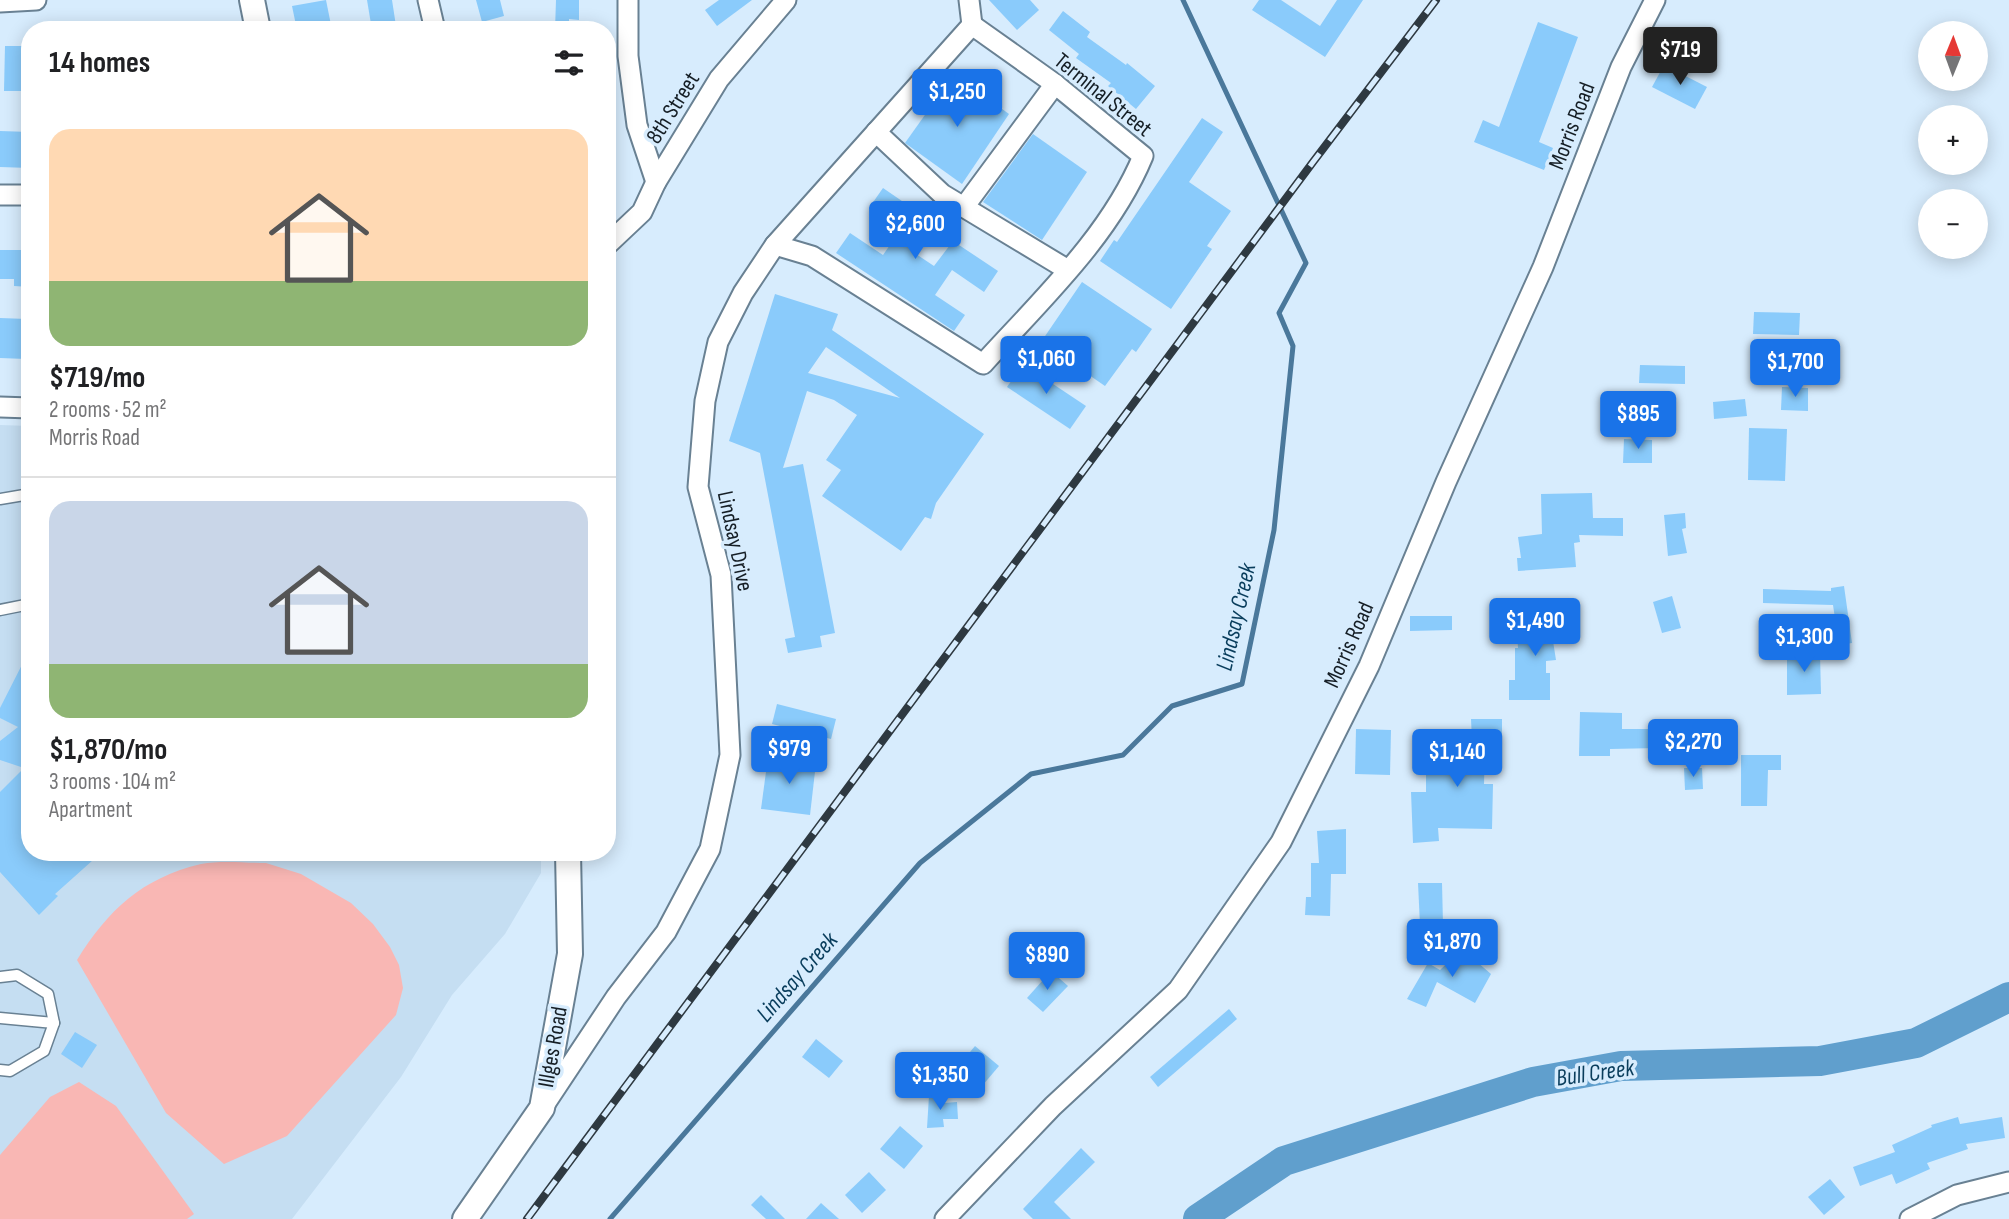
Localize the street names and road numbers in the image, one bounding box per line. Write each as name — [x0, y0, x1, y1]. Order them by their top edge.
street label: Terminal Street — [1048, 47, 1158, 143]
street label: 8th Street — [640, 67, 706, 149]
street label: Morris Road — [1543, 79, 1601, 173]
street label: Lindsay Drive — [711, 488, 759, 594]
street label: Morris Road — [1318, 598, 1380, 692]
street label: Illges Road — [532, 1004, 574, 1090]

